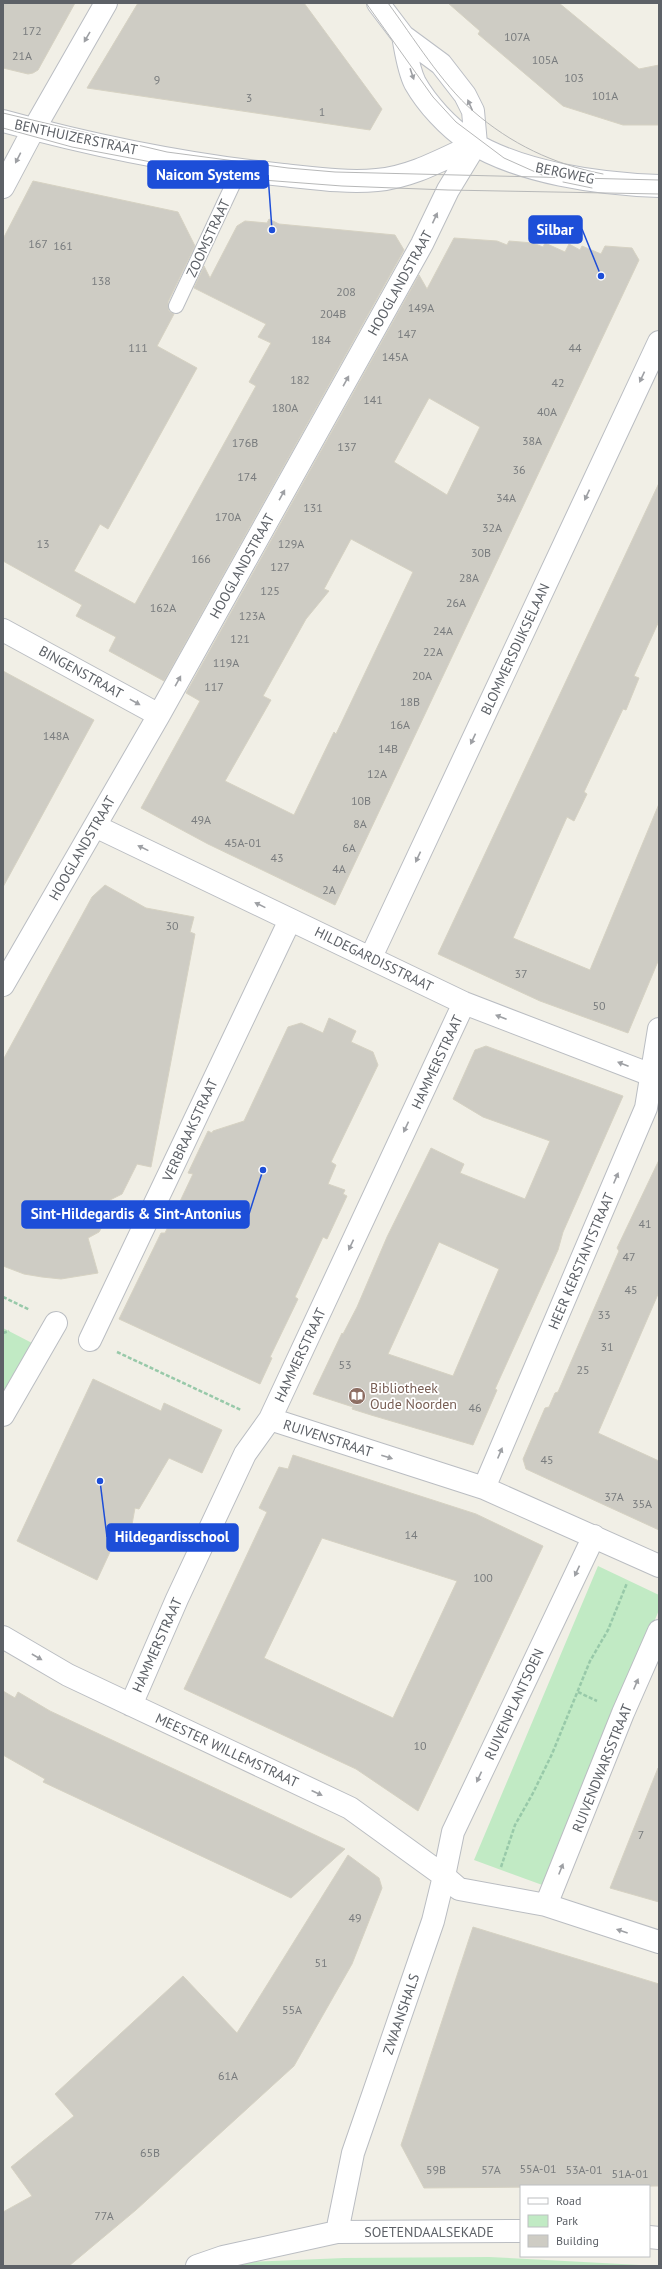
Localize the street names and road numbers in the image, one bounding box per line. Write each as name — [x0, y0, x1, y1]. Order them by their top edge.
street label: BENTHUIZERSTRAAT — [13, 115, 139, 159]
street label: BERGWEG — [534, 158, 596, 188]
street label: ZOOMSTRAAT — [182, 196, 234, 280]
street label: HOOGLANDSTRAAT — [364, 227, 436, 339]
street label: HOOGLANDSTRAAT — [206, 510, 278, 622]
street label: BLOMMERSDIJKSELAAN — [477, 580, 553, 718]
street label: BINGENSTRAAT — [36, 641, 126, 703]
street label: HOOGLANDSTRAAT — [45, 792, 119, 903]
street label: HILDEGARDISSTRAAT — [312, 923, 436, 996]
street label: HAMMERSTRAAT — [407, 1012, 467, 1112]
street label: VERBRAAKSTRAAT — [158, 1076, 222, 1185]
street label: HEER KERSTANTSTRAAT — [544, 1190, 618, 1332]
street label: HAMMERSTRAAT — [270, 1305, 330, 1405]
street label: RUIVENSTRAAT — [281, 1415, 375, 1461]
street label: HAMMERSTRAAT — [128, 1595, 186, 1695]
street label: RUIVENPLANTSOEN — [480, 1645, 548, 1763]
street label: RUIVENDWARSSTRAAT — [568, 1701, 636, 1835]
street label: MEESTER WILLEMSTRAAT — [153, 1709, 302, 1791]
street label: ZWAANSHALS — [379, 1971, 423, 2057]
street label: SOETENDAALSEKADE — [364, 2223, 494, 2241]

